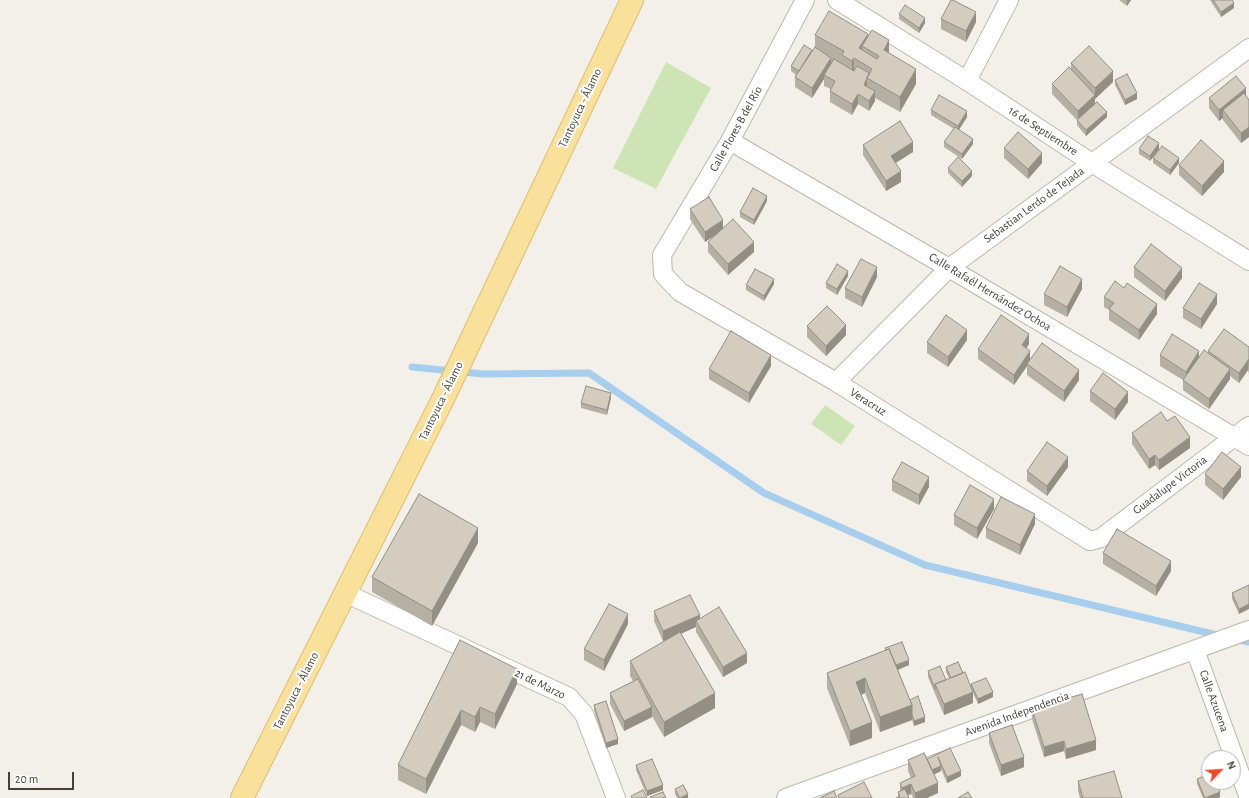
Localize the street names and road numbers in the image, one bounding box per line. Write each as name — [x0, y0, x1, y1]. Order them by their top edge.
street label: Tantoyuca - Álamo — [555, 66, 605, 150]
street label: Calle Flores B del Río — [707, 84, 765, 174]
street label: 16 de Septiembre — [1006, 103, 1080, 159]
street label: Sebastian Lerdo de Tejada — [981, 164, 1087, 246]
street label: Calle Rafaél Hernández Ochoa — [926, 250, 1054, 334]
street label: Tantoyuca - Álamo — [416, 359, 466, 443]
street label: Veracruz — [847, 385, 889, 419]
street label: Guadalupe Victoria — [1130, 452, 1210, 518]
street label: Tantoyuca - Álamo — [270, 649, 322, 733]
street label: 21 de Marzo — [512, 666, 568, 702]
street label: Calle Azucena — [1196, 668, 1232, 734]
street label: Avenida Independencia — [963, 688, 1071, 740]

